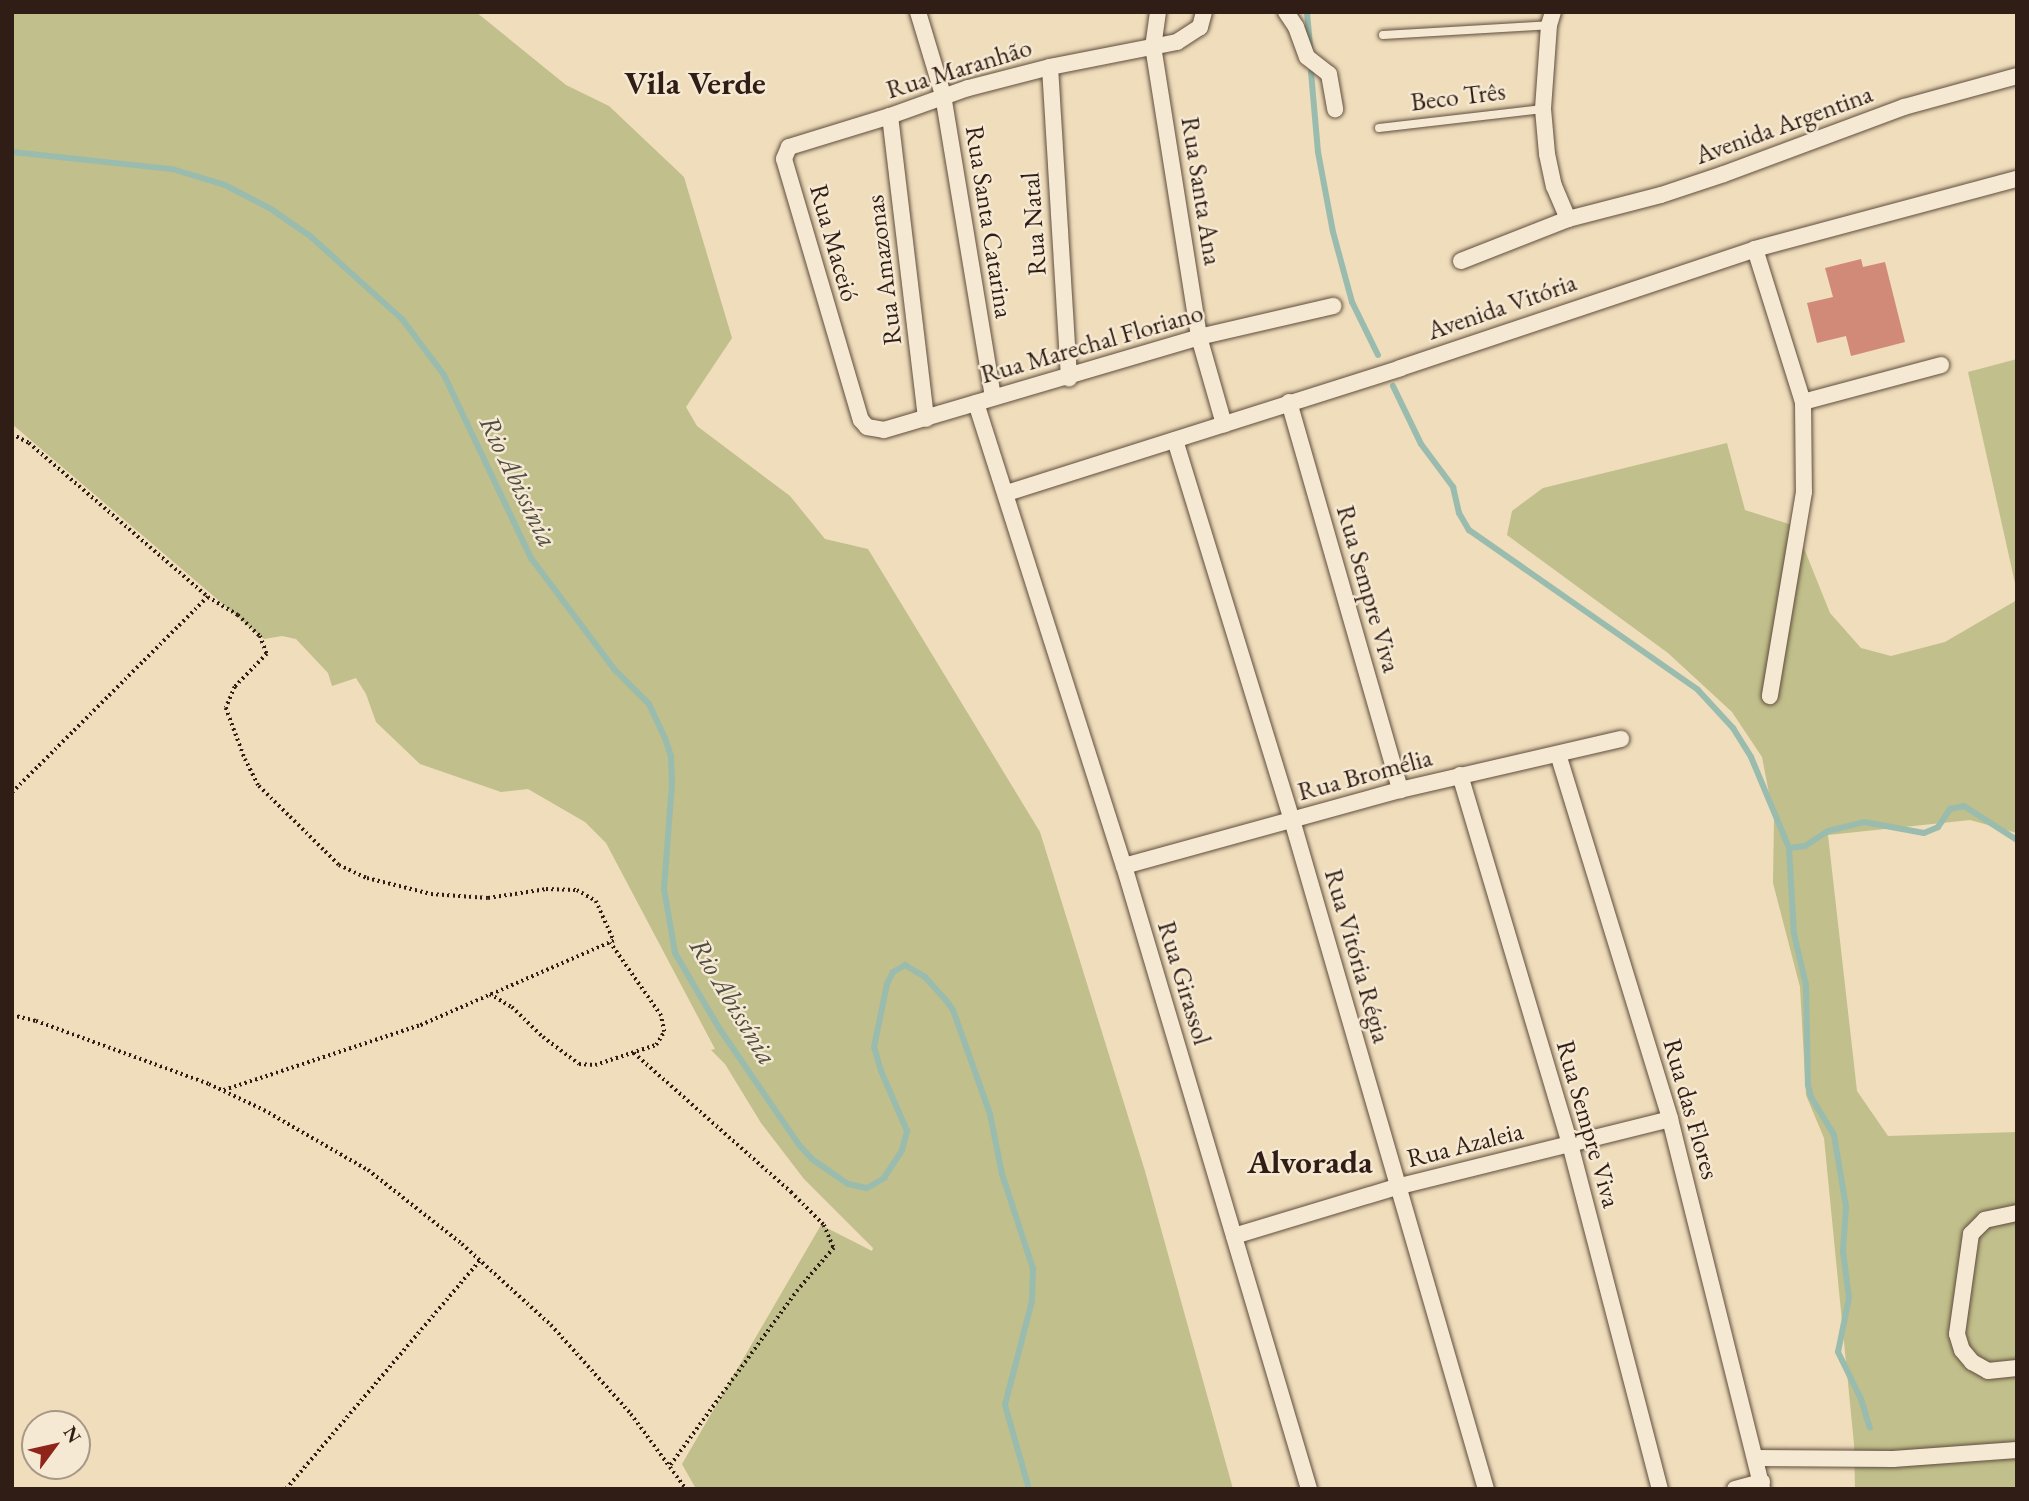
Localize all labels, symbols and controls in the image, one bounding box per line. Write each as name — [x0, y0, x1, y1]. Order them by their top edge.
street label: Rua Maranhão — [882, 32, 1036, 106]
district label: Vila Verde — [624, 63, 766, 103]
street label: Beco Três — [1409, 76, 1507, 118]
street label: Avenida Argentina — [1691, 78, 1877, 172]
street label: Rua Santa Ana — [1174, 115, 1228, 267]
street label: Rua Santa Catarina — [958, 124, 1020, 320]
street label: Rua Natal — [1015, 171, 1053, 277]
street label: Rua Maceió — [802, 181, 866, 305]
street label: Rua Amazonas — [859, 193, 909, 347]
street label: Avenida Vitória — [1423, 267, 1581, 347]
street label: Rua Marechal Floriano — [977, 297, 1207, 391]
water label: Rio Abissínia — [473, 410, 565, 552]
street label: Rua Sempre Viva — [1329, 502, 1407, 676]
street label: Rua Bromélia — [1294, 742, 1436, 808]
street label: Rua Vitória Régia — [1317, 865, 1397, 1047]
street label: Rua Girassol — [1150, 917, 1218, 1049]
water label: Rio Abissínia — [683, 931, 785, 1071]
street label: Rua das Flores — [1656, 1035, 1726, 1183]
street label: Rua Sempre Viva — [1549, 1037, 1627, 1211]
street label: Rua Azaleia — [1404, 1116, 1526, 1174]
district label: Alvorada — [1247, 1142, 1373, 1182]
north arrow — [21, 1410, 91, 1480]
text: N — [58, 1421, 87, 1448]

